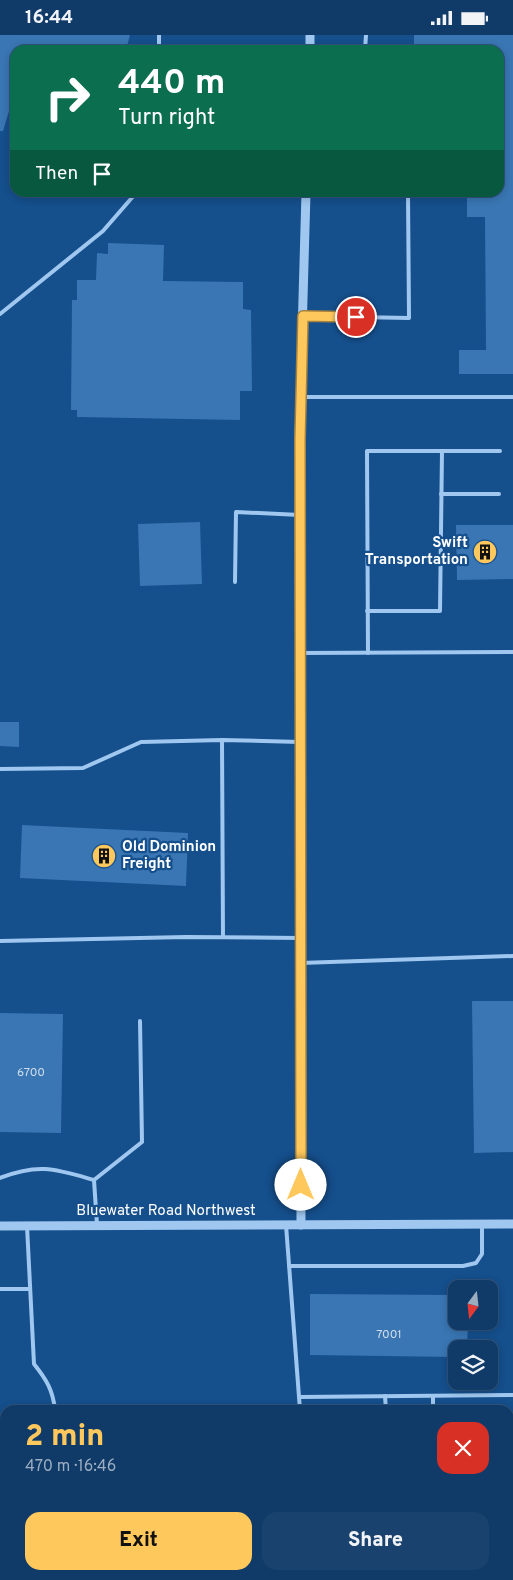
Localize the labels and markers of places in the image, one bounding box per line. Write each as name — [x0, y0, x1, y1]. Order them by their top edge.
pin — [335, 296, 377, 338]
place label: Swift Transportation — [365, 534, 468, 570]
building icon: Swift Transportation — [472, 539, 498, 565]
place label: Old Dominion Freight — [122, 838, 216, 874]
building icon: Old Dominion Freight — [91, 843, 117, 869]

